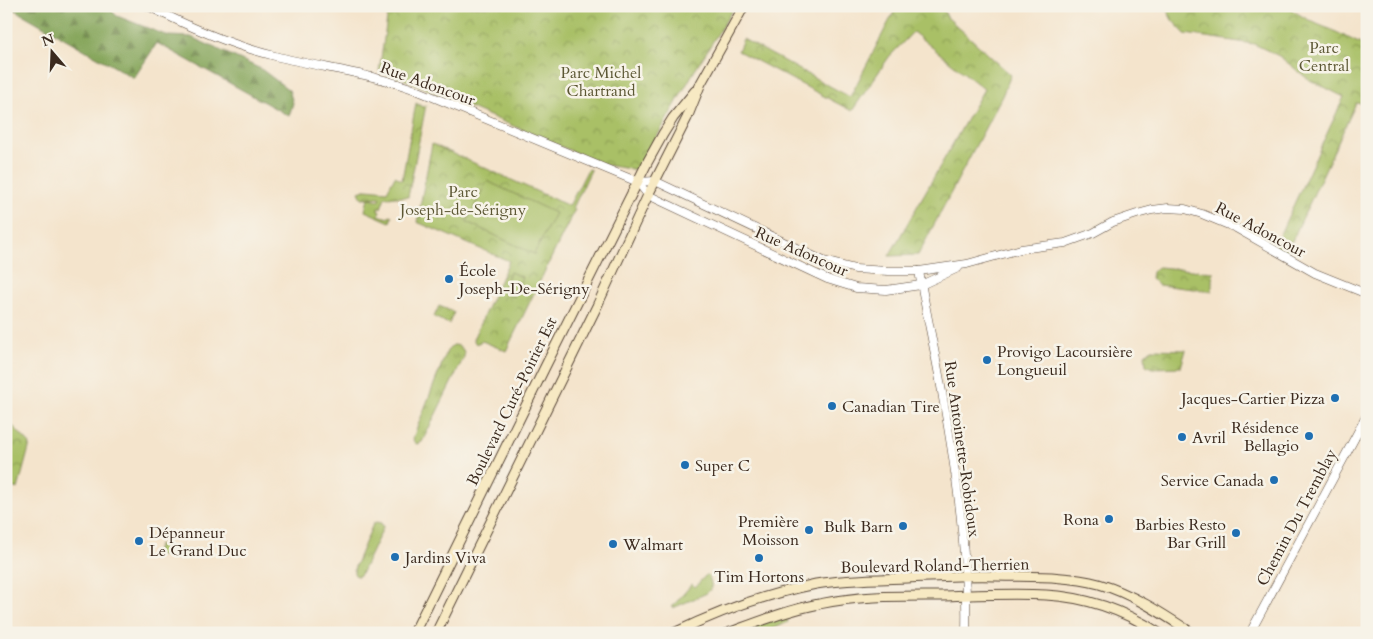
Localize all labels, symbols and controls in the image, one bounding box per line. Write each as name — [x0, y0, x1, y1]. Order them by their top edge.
north arrow — [28, 28, 78, 78]
text: N — [39, 29, 57, 51]
park label: Parc Central — [1299, 37, 1349, 77]
street label: Rue Adoncour — [377, 57, 478, 111]
park label: Parc Michel Chartrand — [561, 62, 641, 102]
park label: Parc Joseph-de-Sérigny — [398, 181, 527, 221]
street label: Rue Adoncour — [1211, 197, 1310, 263]
street label: Rue Adoncour — [752, 222, 852, 282]
place label: École Joseph-De-Sérigny — [457, 260, 590, 300]
marker: École Joseph-De-Sérigny — [443, 273, 455, 285]
street label: Boulevard Curé-Poirier Est — [461, 313, 562, 489]
place label: Provigo Lacoursière Longueuil — [997, 341, 1133, 381]
marker: Provigo Lacoursière Longueuil — [981, 354, 993, 366]
street label: Rue Antoinette-Robidoux — [939, 360, 985, 539]
place label: Jacques-Cartier Pizza — [1179, 388, 1325, 410]
marker: Jacques-Cartier Pizza — [1329, 392, 1341, 404]
place label: Canadian Tire — [842, 396, 940, 418]
marker: Canadian Tire — [826, 400, 838, 412]
place label: Résidence Bellagio — [1231, 417, 1299, 457]
place label: Avril — [1192, 427, 1226, 449]
marker: Résidence Bellagio — [1303, 430, 1315, 442]
marker: Avril — [1176, 431, 1188, 443]
street label: Chemin Du Tremblay — [1251, 445, 1343, 590]
place label: Super C — [695, 455, 750, 477]
marker: Super C — [679, 459, 691, 471]
place label: Service Canada — [1161, 470, 1264, 492]
marker: Service Canada — [1268, 474, 1280, 486]
place label: Rona — [1063, 509, 1099, 531]
place label: Première Moisson — [738, 511, 799, 551]
marker: Rona — [1103, 513, 1115, 525]
place label: Barbies Resto Bar Grill — [1135, 514, 1226, 554]
place label: Bulk Barn — [824, 516, 893, 538]
marker: Bulk Barn — [897, 520, 909, 532]
place label: Dépanneur Le Grand Duc — [149, 522, 247, 562]
marker: Première Moisson — [803, 524, 815, 536]
marker: Barbies Resto Bar Grill — [1230, 527, 1242, 539]
place label: Walmart — [622, 534, 683, 556]
marker: Dépanneur Le Grand Duc — [133, 535, 145, 547]
marker: Walmart — [607, 538, 619, 550]
place label: Jardins Viva — [403, 547, 486, 569]
marker: Jardins Viva — [389, 551, 401, 563]
marker: Tim Hortons — [753, 552, 765, 564]
street label: Boulevard Roland-Therrien — [840, 553, 1030, 579]
place label: Tim Hortons — [714, 566, 804, 588]

